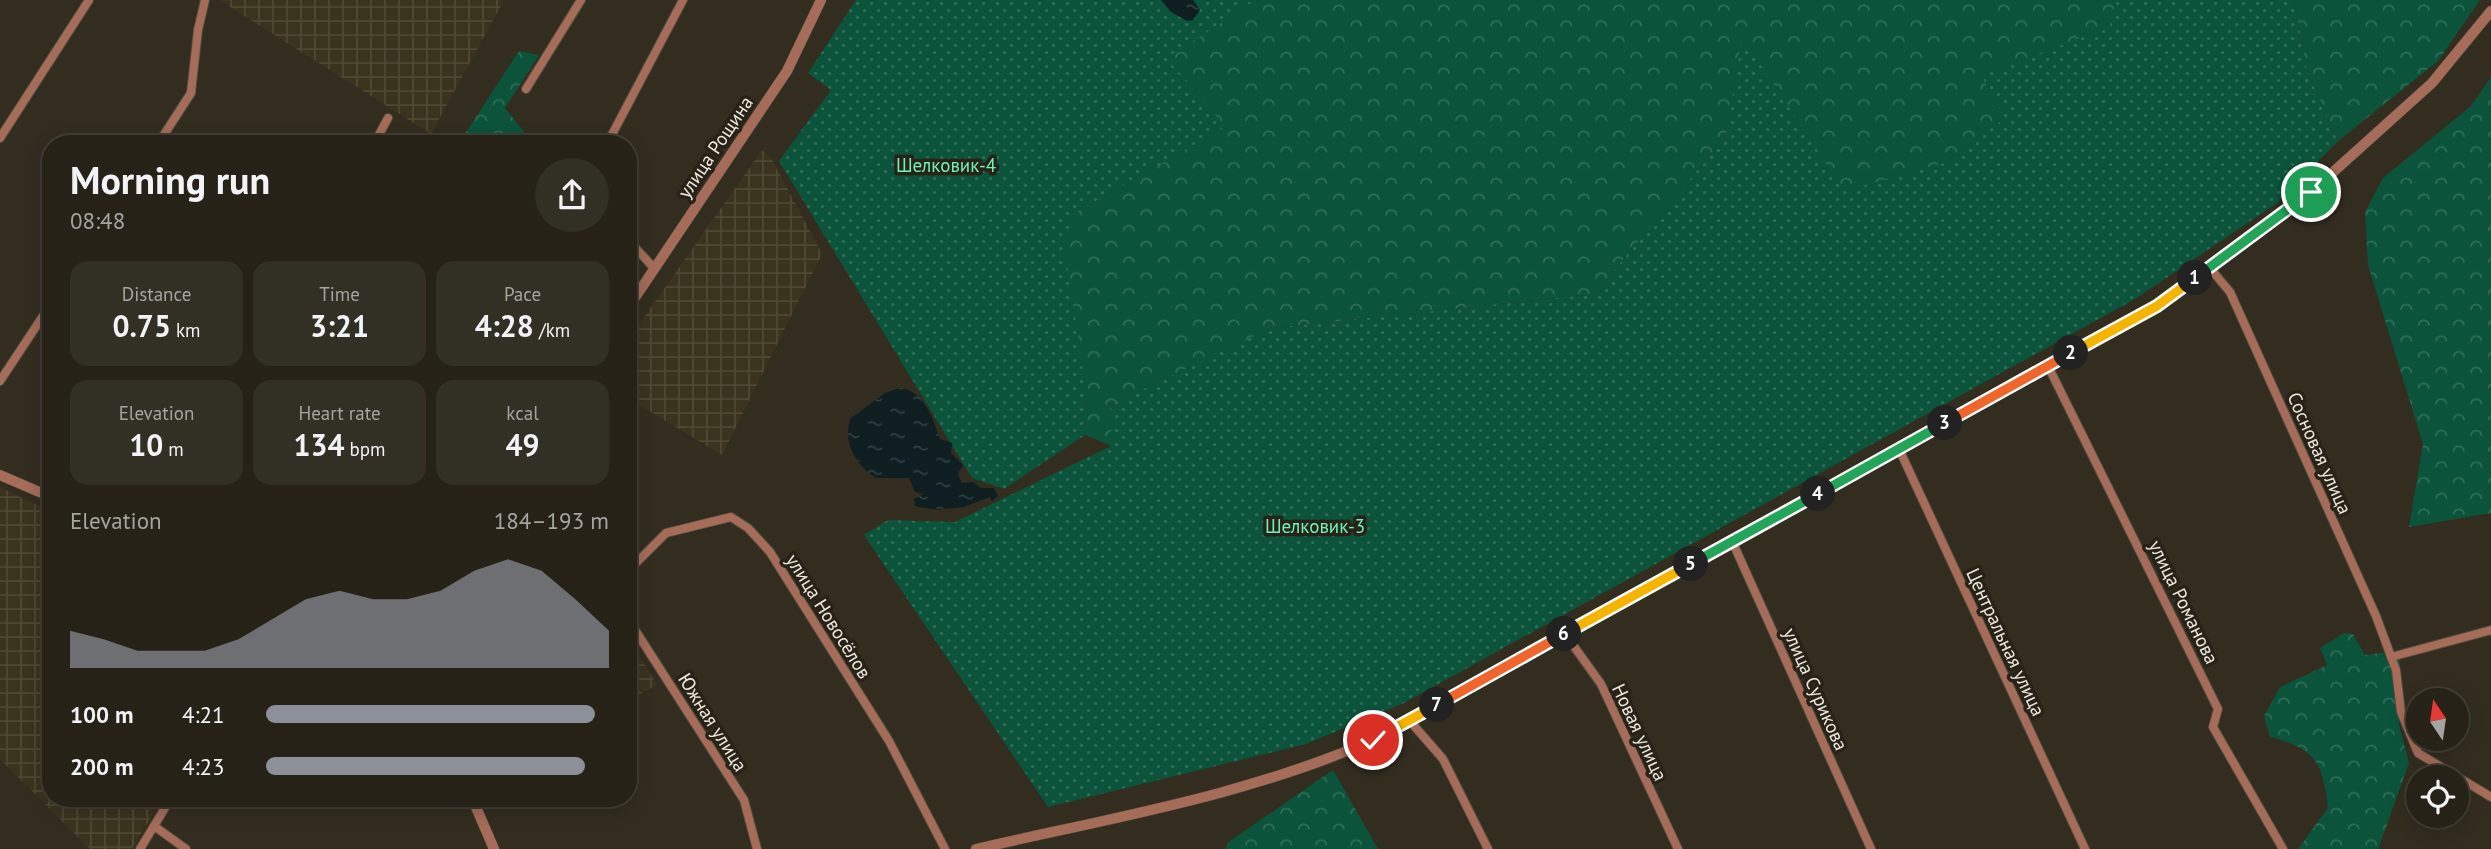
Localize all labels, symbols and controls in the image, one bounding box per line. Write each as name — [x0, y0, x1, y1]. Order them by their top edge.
street label: улица Рощина — [672, 91, 758, 203]
park label: Шелковик-4 — [896, 153, 996, 177]
text: Morning run — [70, 155, 270, 204]
button: share — [535, 158, 609, 232]
pin — [2281, 162, 2341, 222]
icon: arrive — [2292, 173, 2330, 211]
text: 08:48 — [70, 206, 125, 235]
pin: 1 — [2178, 260, 2212, 296]
text: 1 — [2189, 265, 2200, 289]
text: Distance — [122, 282, 191, 306]
text: Time — [319, 282, 360, 306]
text: Pace — [504, 282, 541, 306]
text: 0.75 — [112, 306, 171, 345]
text: 3:21 — [310, 306, 369, 345]
text: 4:28 — [475, 306, 534, 345]
text: km — [171, 318, 201, 342]
text: /km — [534, 318, 570, 342]
pin: 2 — [2054, 336, 2088, 370]
text: 2 — [2065, 340, 2076, 364]
street label: Сосновая улица — [2282, 388, 2358, 518]
text: Elevation — [119, 401, 194, 425]
text: Heart rate — [298, 401, 381, 425]
text: kcal — [506, 401, 539, 425]
pin: 3 — [1927, 406, 1962, 440]
text: 3 — [1939, 410, 1950, 434]
text: 10 — [129, 425, 163, 464]
text: 134 — [293, 425, 344, 464]
text: 49 — [505, 425, 540, 464]
text: m — [163, 437, 184, 461]
text: bpm — [344, 437, 386, 461]
pin: 4 — [1800, 476, 1836, 512]
text: 4 — [1812, 481, 1823, 505]
text: Elevation — [70, 506, 162, 535]
text: 184–193 m — [494, 506, 609, 535]
park label: Шелковик-3 — [1265, 514, 1365, 538]
street label: улица Романова — [2144, 536, 2224, 668]
pin: 5 — [1674, 546, 1708, 582]
street label: улица Новосёлов — [781, 549, 877, 683]
text: 5 — [1685, 551, 1696, 575]
street label: Центральная улица — [1961, 564, 2051, 720]
pin: 6 — [1546, 616, 1582, 652]
text: 6 — [1558, 621, 1569, 645]
street label: улица Сурикова — [1778, 624, 1854, 754]
street label: Южная улица — [673, 668, 753, 776]
street label: Новая улица — [1607, 680, 1673, 784]
pin: 7 — [1420, 688, 1454, 722]
north arrow — [2406, 688, 2469, 751]
map controls — [2406, 688, 2469, 828]
text: 7 — [1431, 692, 1442, 716]
text: 100 m — [70, 700, 133, 729]
text: 4:21 — [182, 700, 225, 729]
pin — [1343, 710, 1403, 770]
icon: check — [1354, 721, 1392, 759]
text: 200 m — [70, 752, 133, 781]
text: 4:23 — [182, 752, 225, 781]
button: locate — [2406, 765, 2469, 828]

